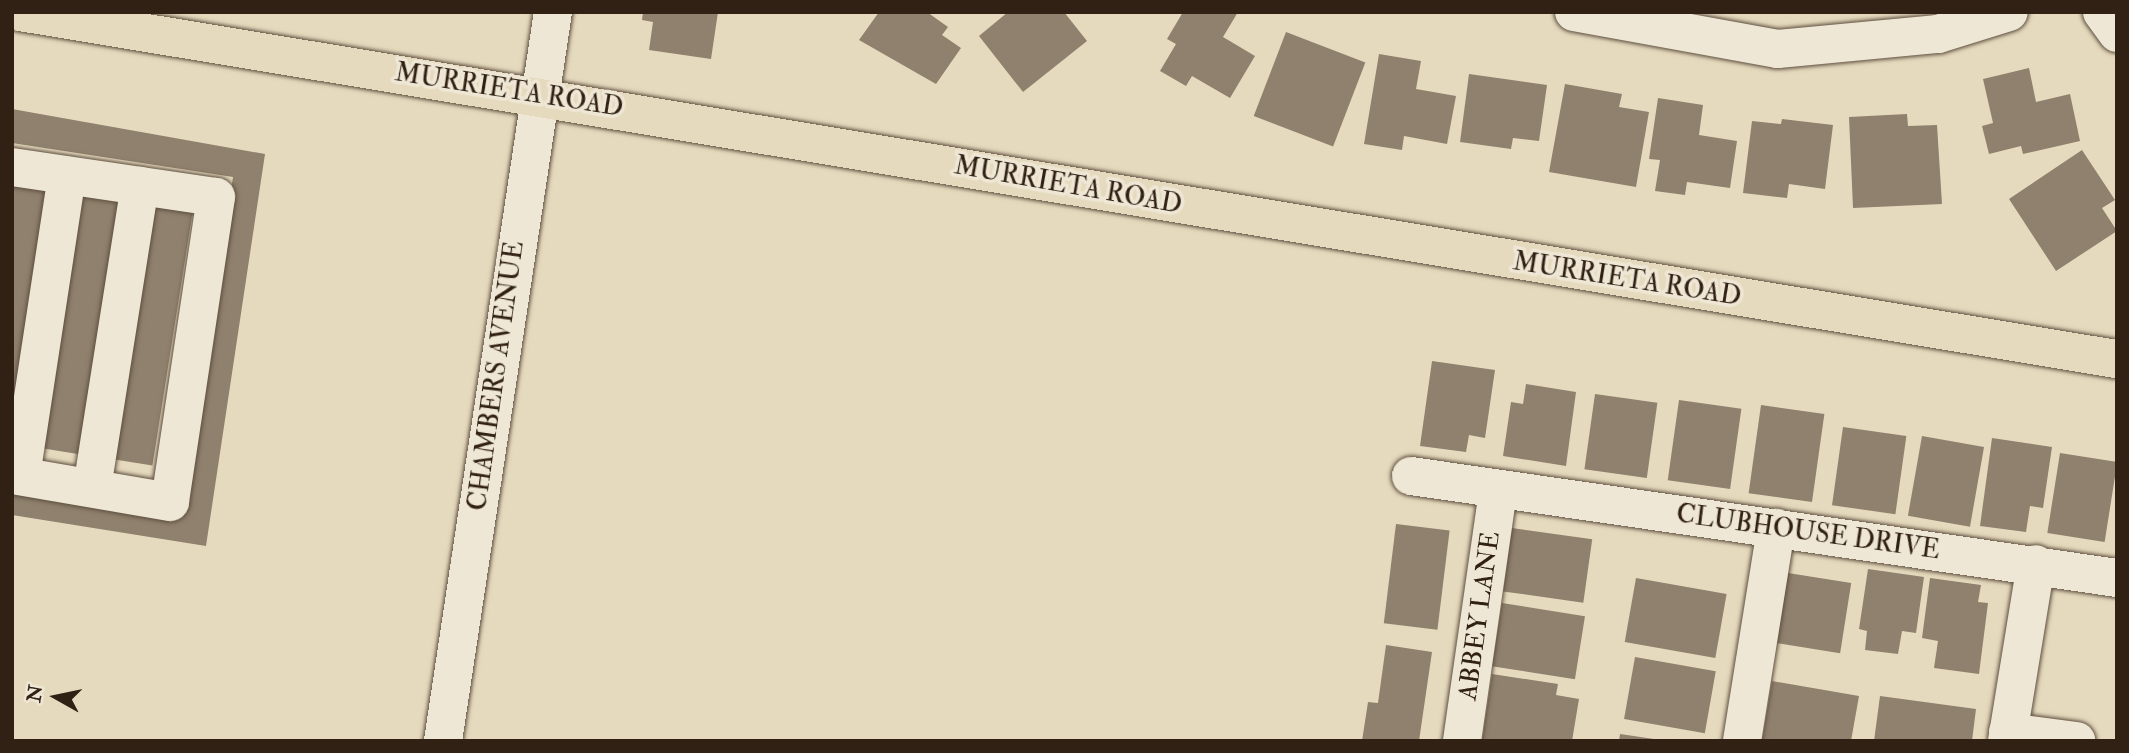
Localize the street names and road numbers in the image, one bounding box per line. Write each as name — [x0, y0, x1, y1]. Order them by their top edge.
street label: MURRIETA ROAD — [393, 58, 625, 124]
street label: MURRIETA ROAD — [952, 151, 1184, 221]
street label: CHAMBERS AVENUE — [463, 239, 531, 513]
street label: MURRIETA ROAD — [1511, 247, 1743, 313]
street label: CLUBHOUSE DRIVE — [1674, 499, 1942, 567]
street label: ABBEY LANE — [1453, 530, 1507, 702]

